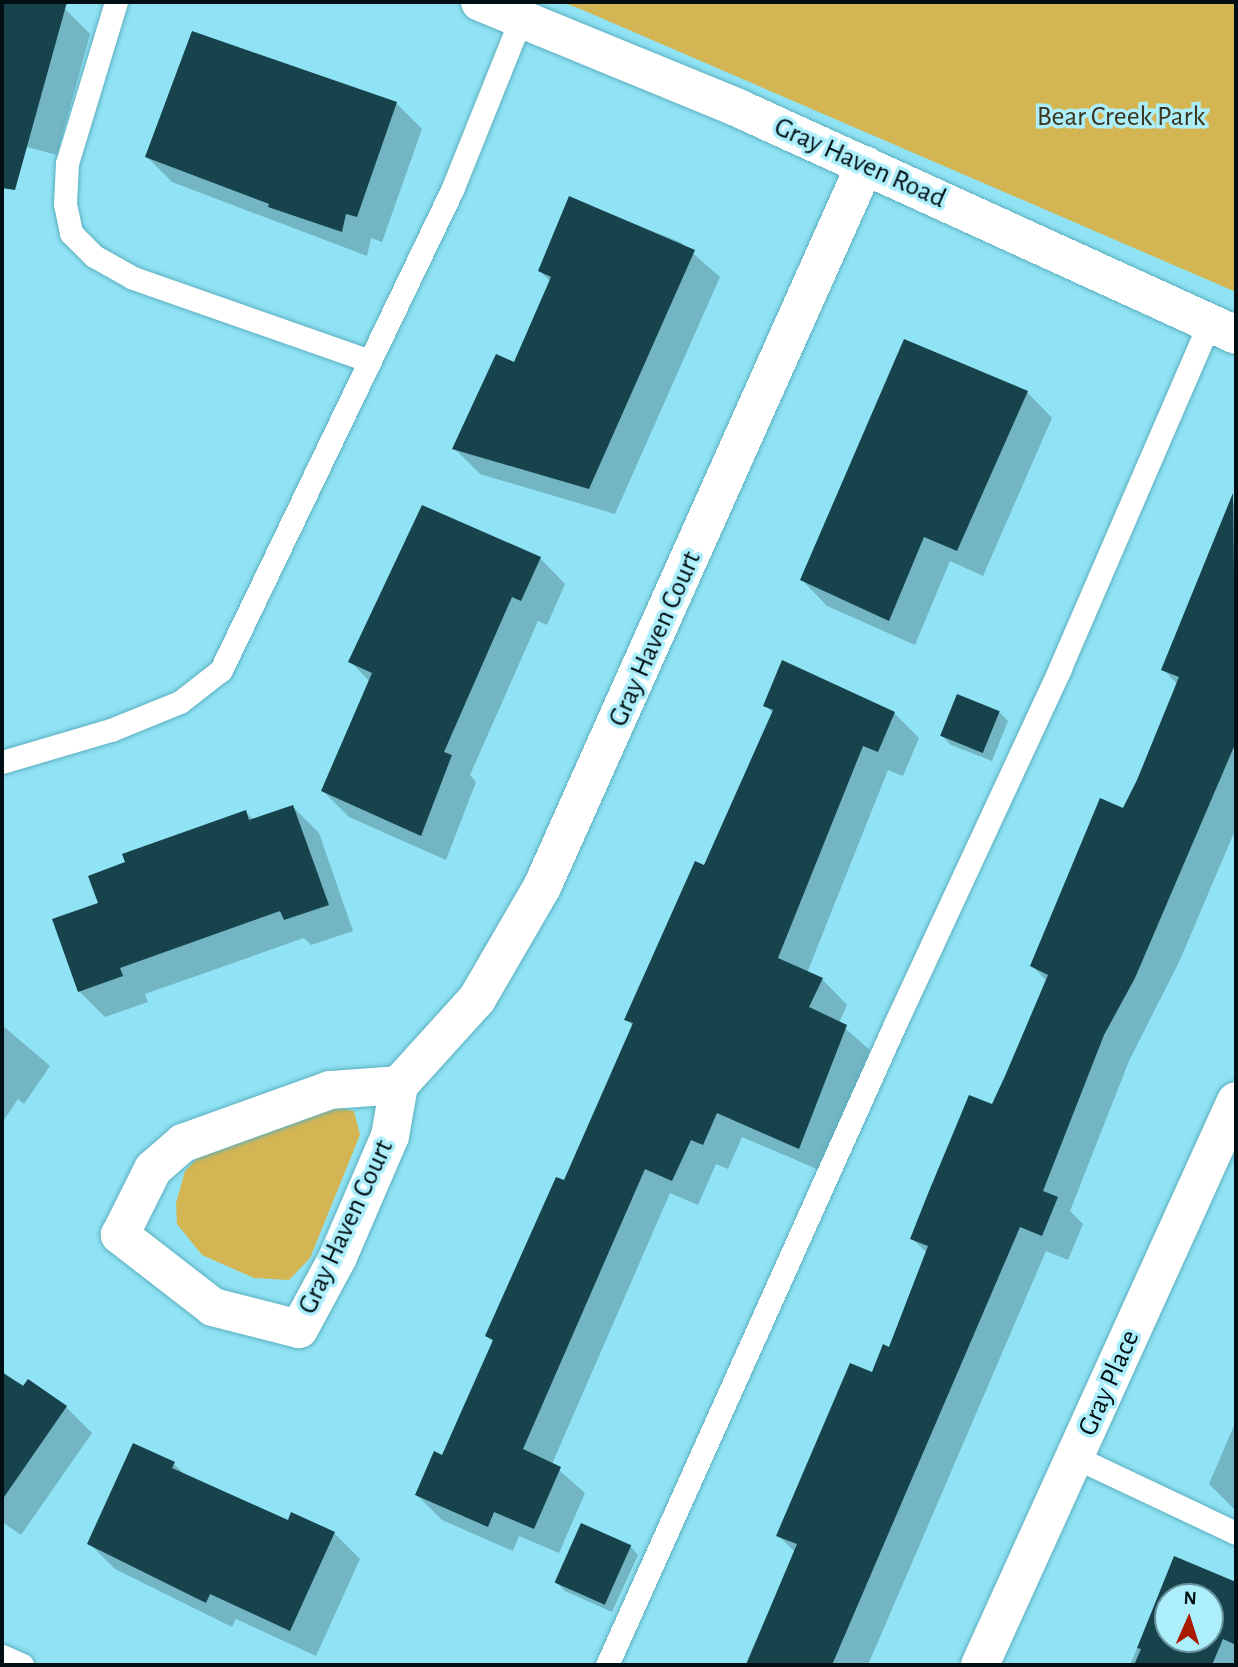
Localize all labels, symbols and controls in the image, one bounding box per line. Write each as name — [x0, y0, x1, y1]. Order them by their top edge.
park label: Bear Creek Park — [1037, 100, 1205, 134]
street label: Gray Haven Road — [769, 110, 951, 216]
street label: Gray Haven Court — [601, 546, 709, 732]
street label: Gray Haven Court — [291, 1134, 401, 1320]
street label: Gray Place — [1071, 1325, 1147, 1441]
north arrow — [1154, 1583, 1224, 1653]
text: N — [1183, 1589, 1197, 1608]

